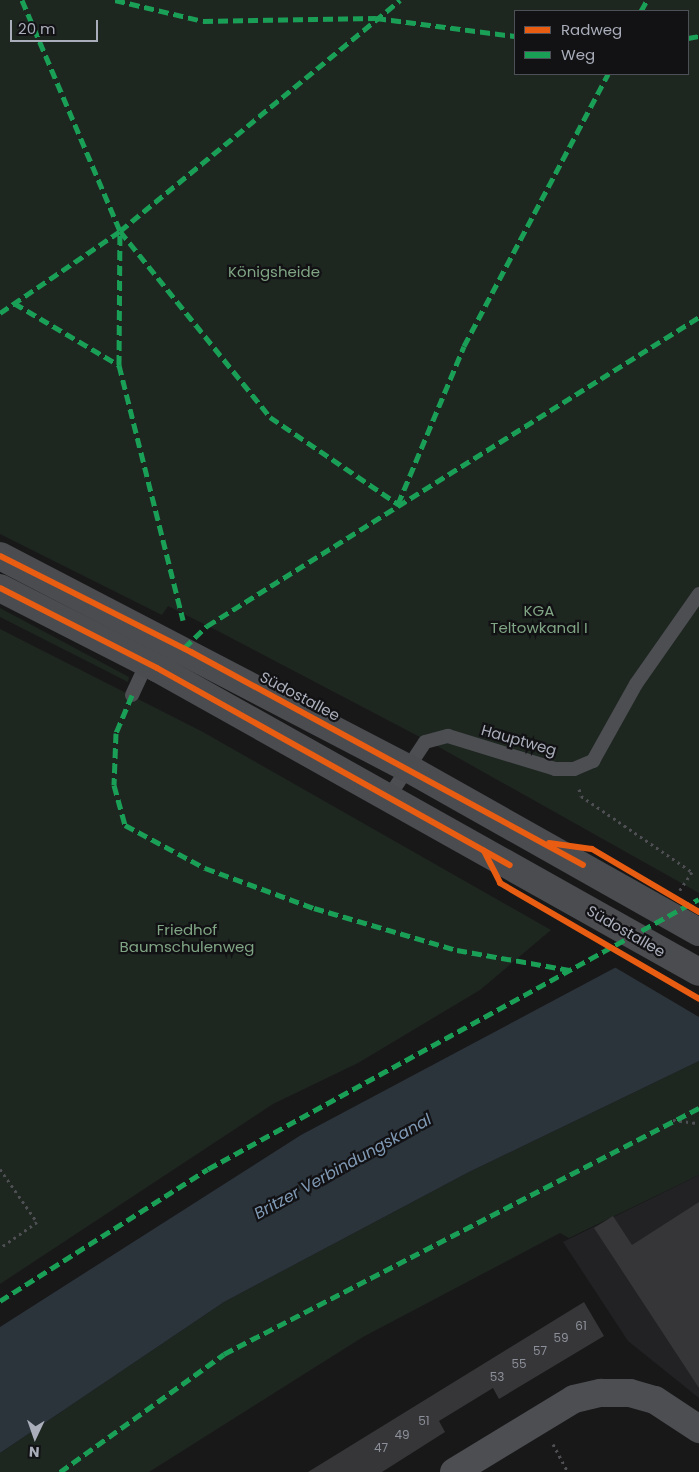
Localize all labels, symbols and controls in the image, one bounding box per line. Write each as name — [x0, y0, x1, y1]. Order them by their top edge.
scale bar — [12, 10, 100, 42]
legend — [514, 10, 689, 75]
text: 20 m — [18, 18, 56, 39]
text: Radweg — [561, 19, 622, 40]
text: Weg — [561, 44, 595, 65]
park label: Königsheide — [228, 263, 320, 281]
park label: KGA Teltowkanal I — [490, 601, 588, 636]
street label: Südostallee — [257, 668, 343, 724]
street label: Hauptweg — [479, 721, 559, 759]
street label: Südostallee — [584, 901, 668, 961]
park label: Friedhof Baumschulenweg — [120, 920, 254, 955]
water label: Britzer Verbindungskanal — [251, 1110, 435, 1224]
house number: 61 — [575, 1319, 587, 1333]
house number: 59 — [553, 1331, 569, 1345]
house number: 57 — [533, 1344, 547, 1358]
house number: 55 — [511, 1357, 527, 1371]
house number: 53 — [490, 1370, 504, 1384]
north arrow — [10, 1412, 60, 1462]
house number: 51 — [418, 1414, 430, 1428]
house number: 49 — [394, 1428, 410, 1442]
house number: 47 — [374, 1441, 388, 1455]
text: N — [28, 1442, 40, 1462]

